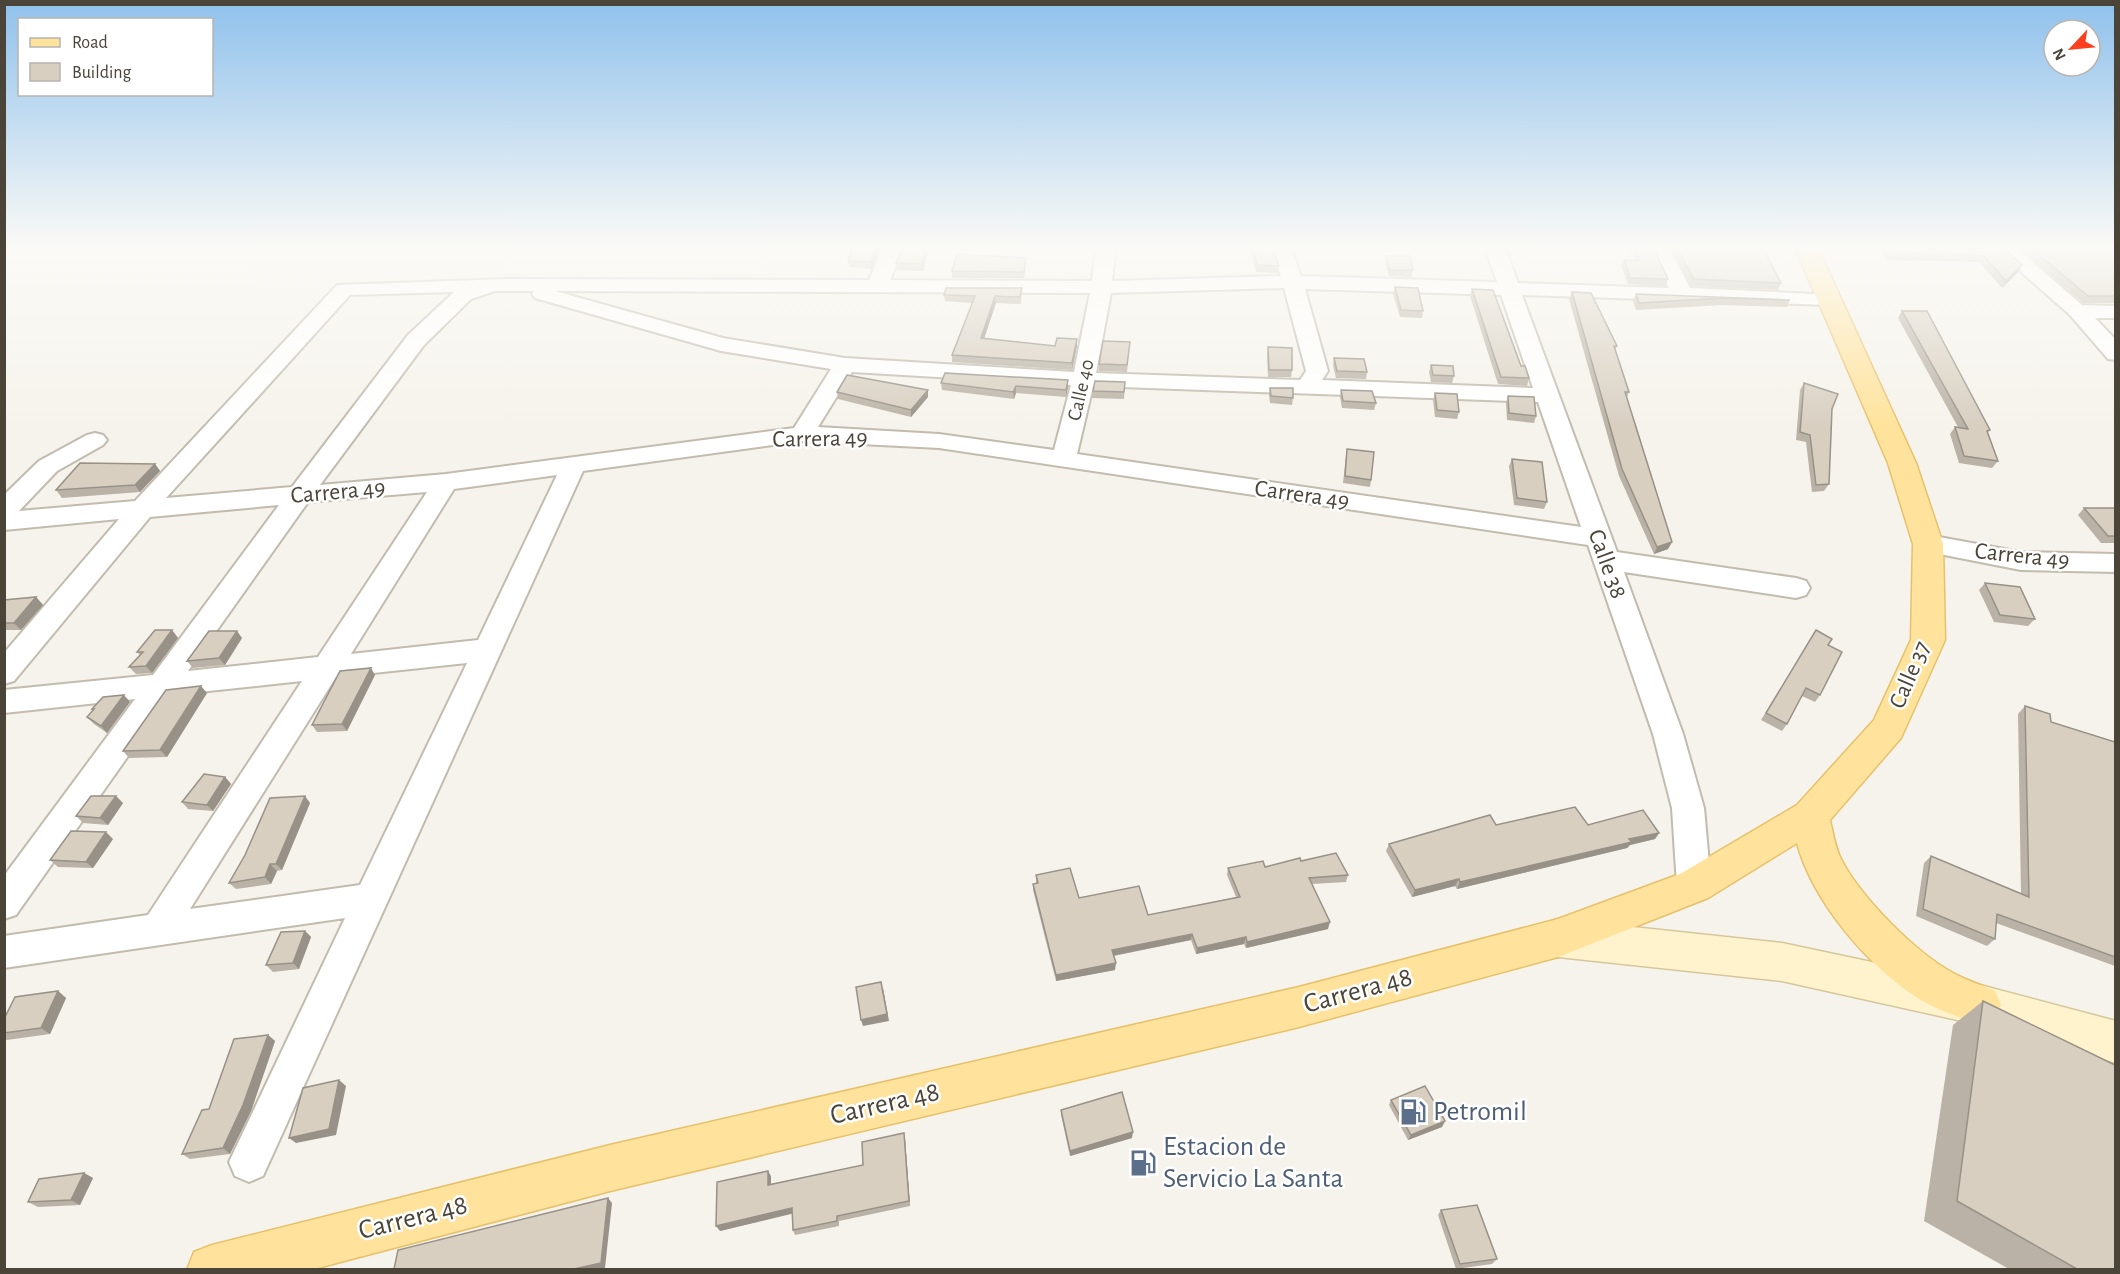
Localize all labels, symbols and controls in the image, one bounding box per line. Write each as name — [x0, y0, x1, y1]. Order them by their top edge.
legend — [18, 18, 213, 96]
north arrow — [2042, 18, 2102, 78]
text: Road — [72, 34, 108, 52]
text: N — [2050, 46, 2069, 63]
text: Building — [72, 64, 132, 82]
street label: Calle 40 — [1064, 357, 1098, 423]
street label: Carrera 49 — [772, 426, 868, 452]
street label: Carrera 49 — [290, 476, 386, 508]
street label: Carrera 49 — [1253, 476, 1351, 514]
street label: Calle 38 — [1583, 526, 1631, 602]
street label: Carrera 49 — [1973, 539, 2071, 573]
street label: Calle 37 — [1885, 638, 1935, 712]
street label: Carrera 48 — [1301, 963, 1415, 1019]
street label: Carrera 48 — [828, 1078, 942, 1130]
fuel station icon: Petromil — [1398, 1097, 1428, 1127]
place label: Petromil — [1433, 1098, 1527, 1126]
place label: Estacion de Servicio La Santa — [1163, 1133, 1343, 1193]
fuel station icon: Estacion de Servicio La Santa — [1128, 1148, 1158, 1178]
street label: Carrera 48 — [356, 1191, 470, 1245]

